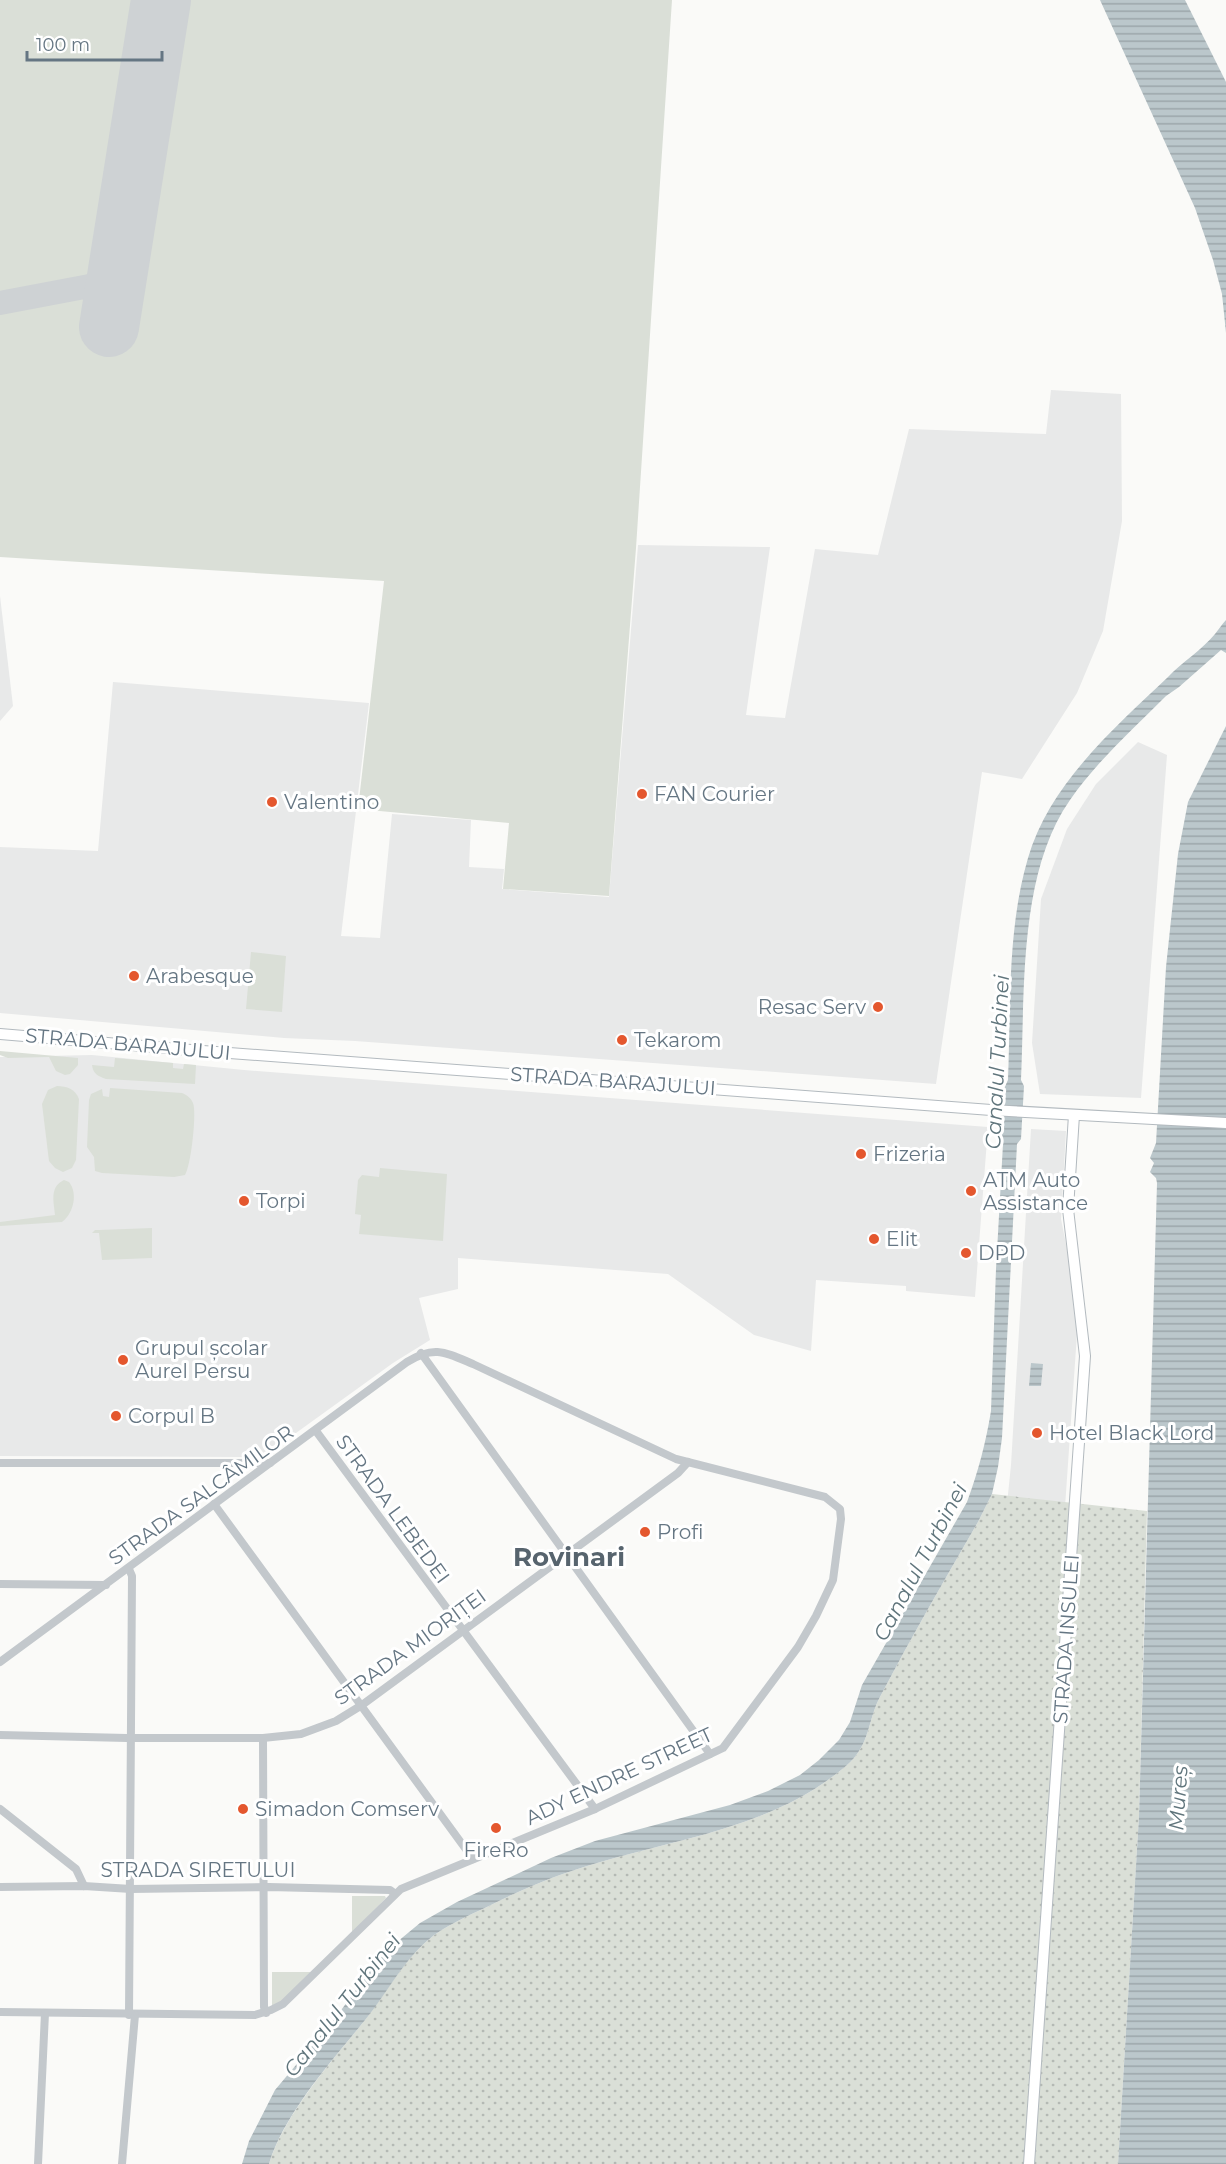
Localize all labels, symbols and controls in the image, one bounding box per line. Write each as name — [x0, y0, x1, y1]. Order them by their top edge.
scale bar — [27, 24, 162, 62]
text: 100 m — [36, 34, 90, 56]
place label: FAN Courier — [654, 782, 775, 806]
marker: FAN Courier — [635, 787, 649, 801]
place label: Valentino — [284, 790, 379, 814]
marker: Valentino — [265, 795, 279, 809]
place label: Arabesque — [146, 964, 254, 988]
marker: Arabesque — [127, 969, 141, 983]
water label: Canalul Turbinei — [980, 974, 1014, 1150]
place label: Resac Serv — [758, 995, 866, 1019]
marker: Resac Serv — [871, 1000, 885, 1014]
street label: STRADA BARAJULUI — [24, 1023, 232, 1065]
place label: Tekarom — [634, 1028, 722, 1052]
marker: Tekarom — [615, 1033, 629, 1047]
street label: STRADA BARAJULUI — [509, 1062, 717, 1100]
place label: Frizeria — [873, 1142, 946, 1166]
marker: Frizeria — [854, 1147, 868, 1161]
place label: ATM Auto Assistance — [983, 1168, 1088, 1215]
marker: ATM Auto Assistance — [964, 1184, 978, 1198]
place label: Torpi — [256, 1189, 306, 1213]
marker: Torpi — [237, 1194, 251, 1208]
place label: Elit — [886, 1227, 918, 1251]
marker: Elit — [867, 1232, 881, 1246]
place label: DPD — [978, 1241, 1025, 1265]
marker: DPD — [959, 1246, 973, 1260]
place label: Grupul școlar Aurel Persu — [135, 1336, 268, 1383]
marker: Grupul școlar Aurel Persu — [116, 1353, 130, 1367]
place label: Corpul B — [128, 1404, 215, 1428]
marker: Corpul B — [109, 1409, 123, 1423]
street label: STRADA SALCÂMILOR — [104, 1420, 298, 1570]
place label: Hotel Black Lord — [1049, 1421, 1214, 1445]
marker: Hotel Black Lord — [1030, 1426, 1044, 1440]
street label: STRADA LEBEDEI — [331, 1430, 455, 1588]
water label: Canalul Turbinei — [868, 1479, 972, 1645]
place label: Profi — [657, 1520, 703, 1544]
marker: Profi — [638, 1525, 652, 1539]
district label: Rovinari — [513, 1541, 625, 1573]
street label: STRADA INSULEI — [1048, 1553, 1084, 1725]
street label: STRADA MIORIȚEI — [329, 1584, 491, 1711]
street label: ADY ENDRE STREET — [522, 1722, 717, 1830]
water label: Mureș — [1163, 1765, 1194, 1831]
place label: Simadon Comserv — [255, 1797, 439, 1821]
marker: Simadon Comserv — [236, 1802, 250, 1816]
marker: FireRo — [489, 1821, 503, 1835]
place label: FireRo — [464, 1838, 528, 1862]
street label: STRADA SIRETULUI — [101, 1858, 295, 1882]
water label: Canalul Turbinei — [278, 1928, 406, 2082]

